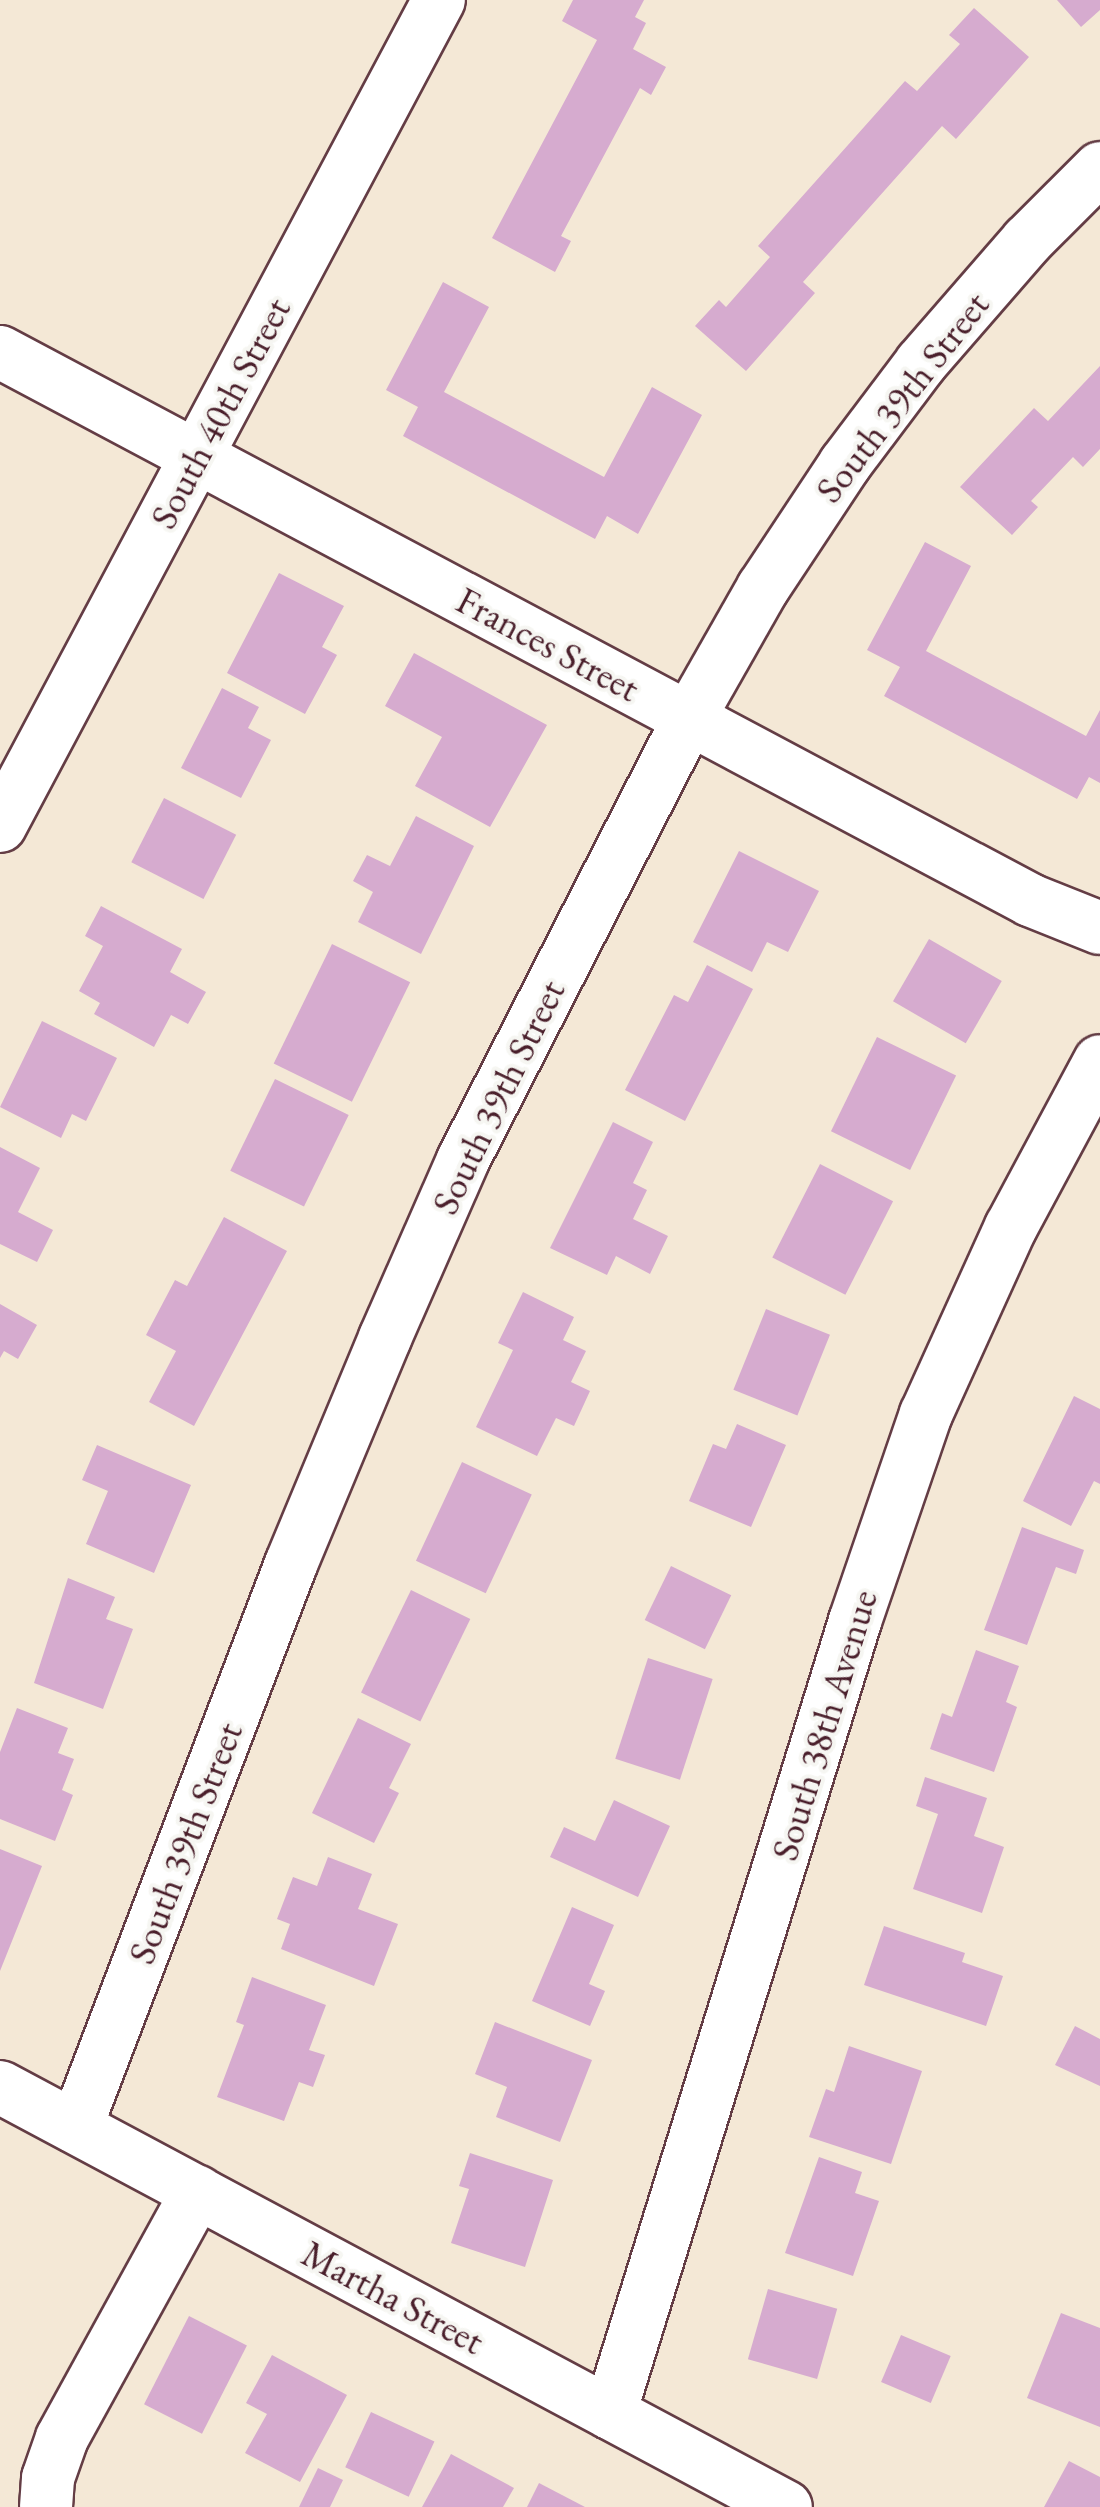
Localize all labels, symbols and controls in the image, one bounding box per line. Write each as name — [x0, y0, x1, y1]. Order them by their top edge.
street label: South 39th Street — [806, 283, 998, 511]
street label: South 40th Street — [140, 290, 300, 536]
street label: Frances Street — [449, 577, 647, 711]
street label: South 39th Street — [422, 973, 574, 1221]
street label: South 38th Avenue — [761, 1584, 887, 1866]
street label: South 39th Street — [118, 1716, 252, 1970]
street label: Martha Street — [294, 2230, 492, 2364]

